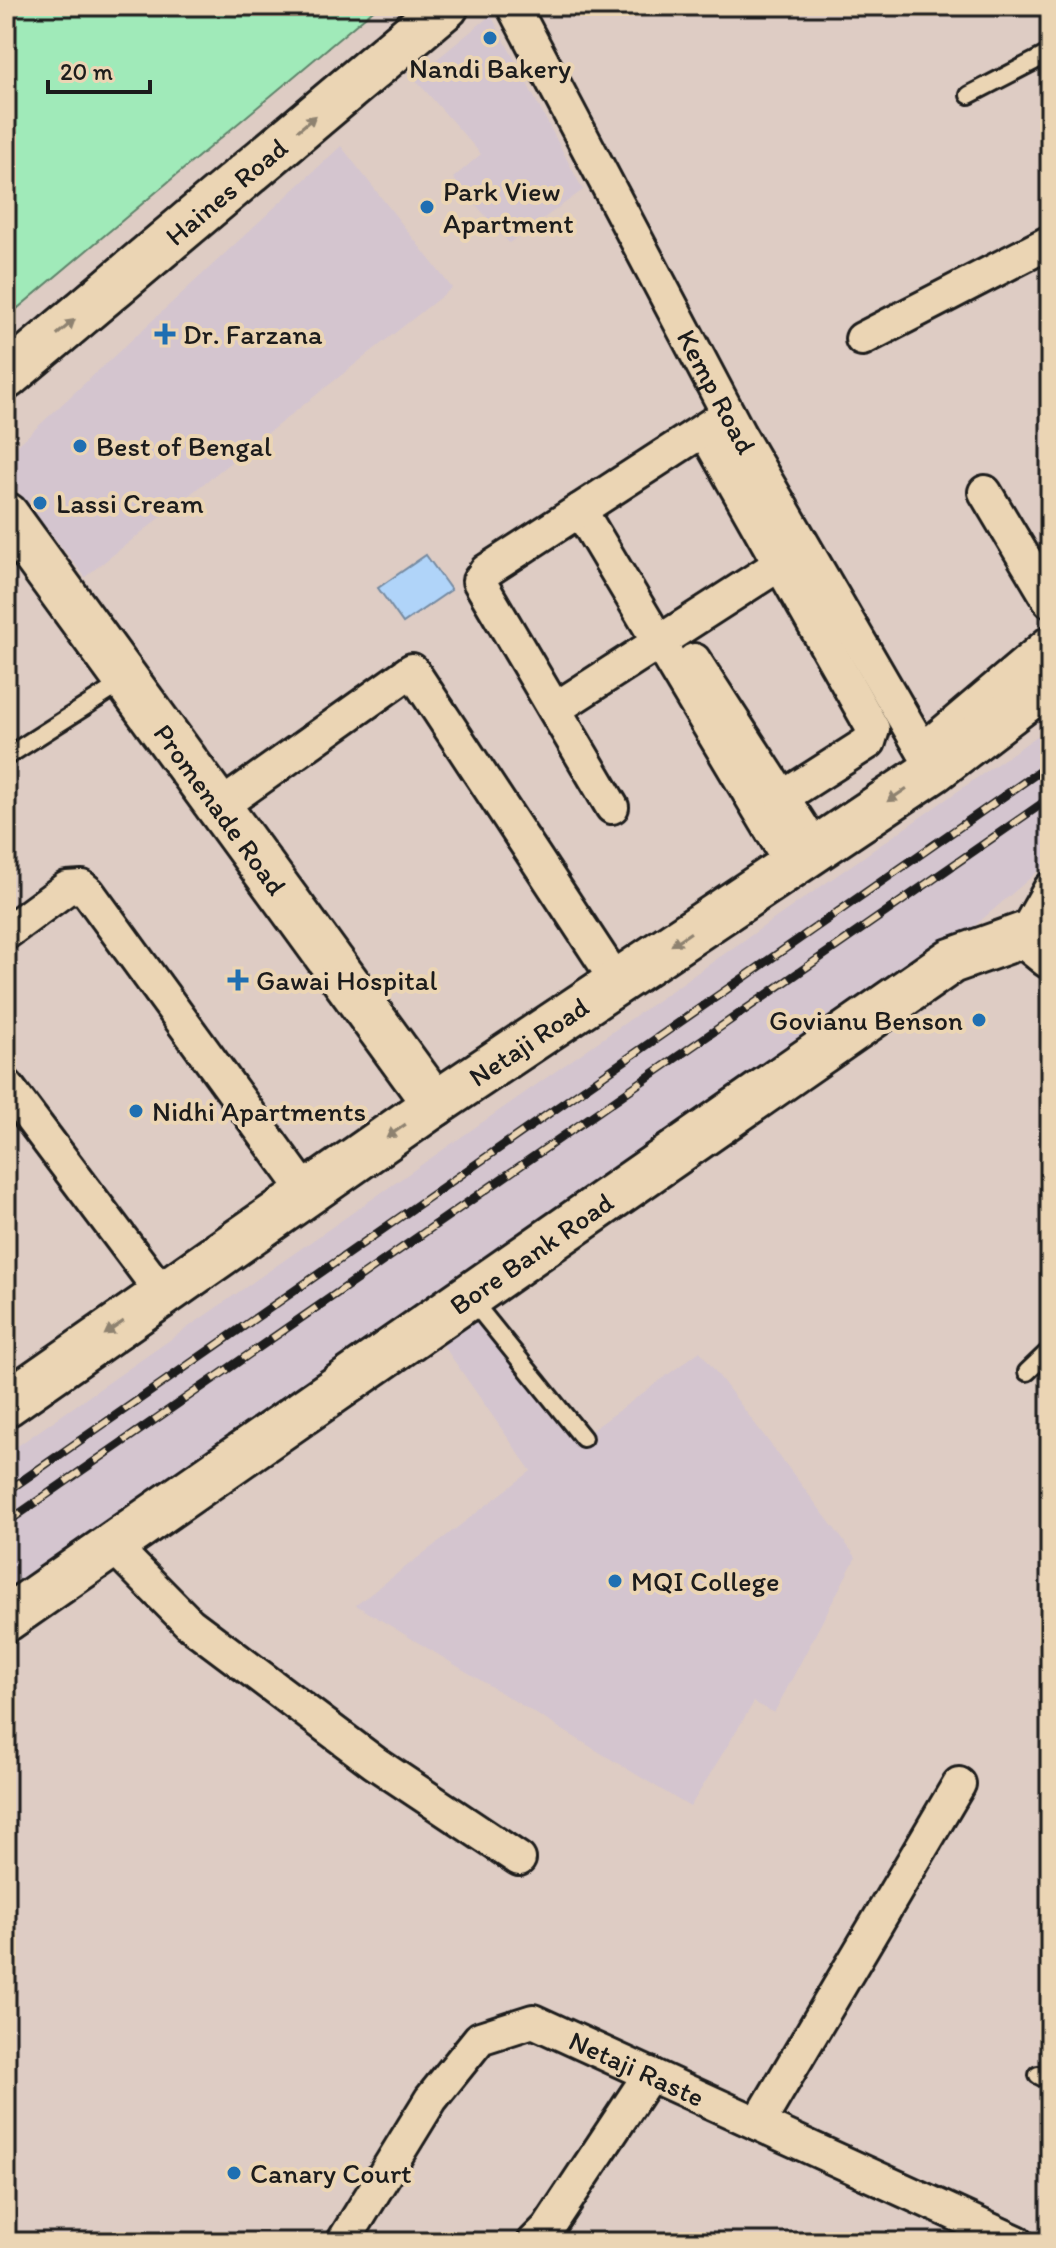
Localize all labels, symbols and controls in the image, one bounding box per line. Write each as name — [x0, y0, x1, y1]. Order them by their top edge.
marker: Nandi Bakery — [481, 29, 499, 47]
scale bar — [48, 44, 150, 94]
place label: Nandi Bakery — [409, 51, 571, 85]
text: 20 m — [60, 57, 113, 86]
one-way arrow — [297, 115, 317, 132]
street label: Haines Road — [158, 130, 294, 252]
place label: Park View Apartment — [443, 174, 574, 240]
marker: Park View Apartment — [418, 198, 436, 216]
place label: Dr. Farzana — [183, 317, 323, 351]
one-way arrow — [55, 319, 75, 336]
marker: Dr. Farzana — [154, 323, 176, 345]
street label: Kemp Road — [670, 323, 764, 460]
place label: Best of Bengal — [96, 429, 272, 463]
marker: Best of Bengal — [71, 437, 89, 455]
place label: Lassi Cream — [56, 486, 204, 520]
marker: Lassi Cream — [31, 494, 49, 512]
street label: Promenade Road — [147, 717, 294, 901]
one-way arrow — [887, 787, 908, 802]
one-way arrow — [671, 931, 692, 946]
place label: Gawai Hospital — [256, 963, 437, 997]
marker: Gawai Hospital — [227, 969, 249, 991]
street label: Netaji Road — [462, 989, 595, 1094]
place label: Govianu Benson — [769, 1003, 963, 1037]
marker: Govianu Benson — [970, 1011, 988, 1029]
place label: Nidhi Apartments — [152, 1094, 366, 1128]
marker: Nidhi Apartments — [127, 1102, 145, 1120]
one-way arrow — [385, 1123, 406, 1138]
street label: Bore Bank Road — [443, 1184, 620, 1322]
one-way arrow — [103, 1320, 124, 1335]
place label: MQI College — [631, 1564, 779, 1598]
marker: MQI College — [606, 1572, 624, 1590]
street label: Netaji Raste — [564, 2023, 710, 2114]
place label: Canary Court — [250, 2156, 412, 2190]
marker: Canary Court — [225, 2164, 243, 2182]

